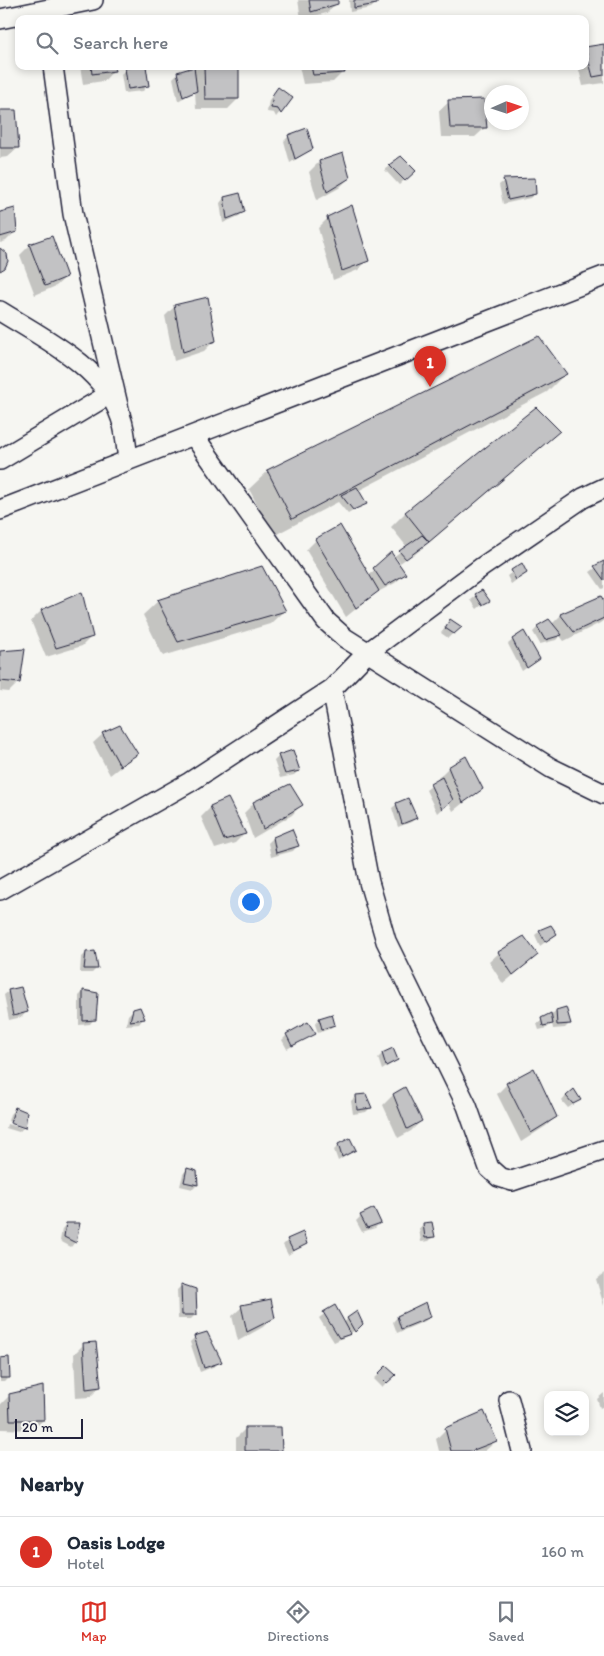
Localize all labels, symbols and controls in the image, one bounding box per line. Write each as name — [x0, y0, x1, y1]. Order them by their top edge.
search box — [15, 15, 589, 70]
icon: search — [33, 29, 61, 57]
text: Search here — [73, 31, 168, 54]
north arrow — [484, 85, 529, 130]
pin: 1 — [414, 346, 446, 387]
your location — [238, 889, 264, 915]
map controls — [544, 1391, 589, 1436]
button: layers — [544, 1391, 589, 1436]
scale bar — [15, 1416, 82, 1439]
text: 20 m — [22, 1419, 53, 1436]
text: Nearby — [20, 1471, 84, 1496]
text: Oasis Lodge — [67, 1531, 165, 1554]
text: 1 — [32, 1542, 40, 1561]
text: 160 m — [541, 1542, 584, 1561]
text: Hotel — [67, 1554, 104, 1573]
tab: Map — [80, 1598, 108, 1645]
tab: Directions — [267, 1598, 329, 1645]
tab: Saved — [488, 1598, 524, 1645]

